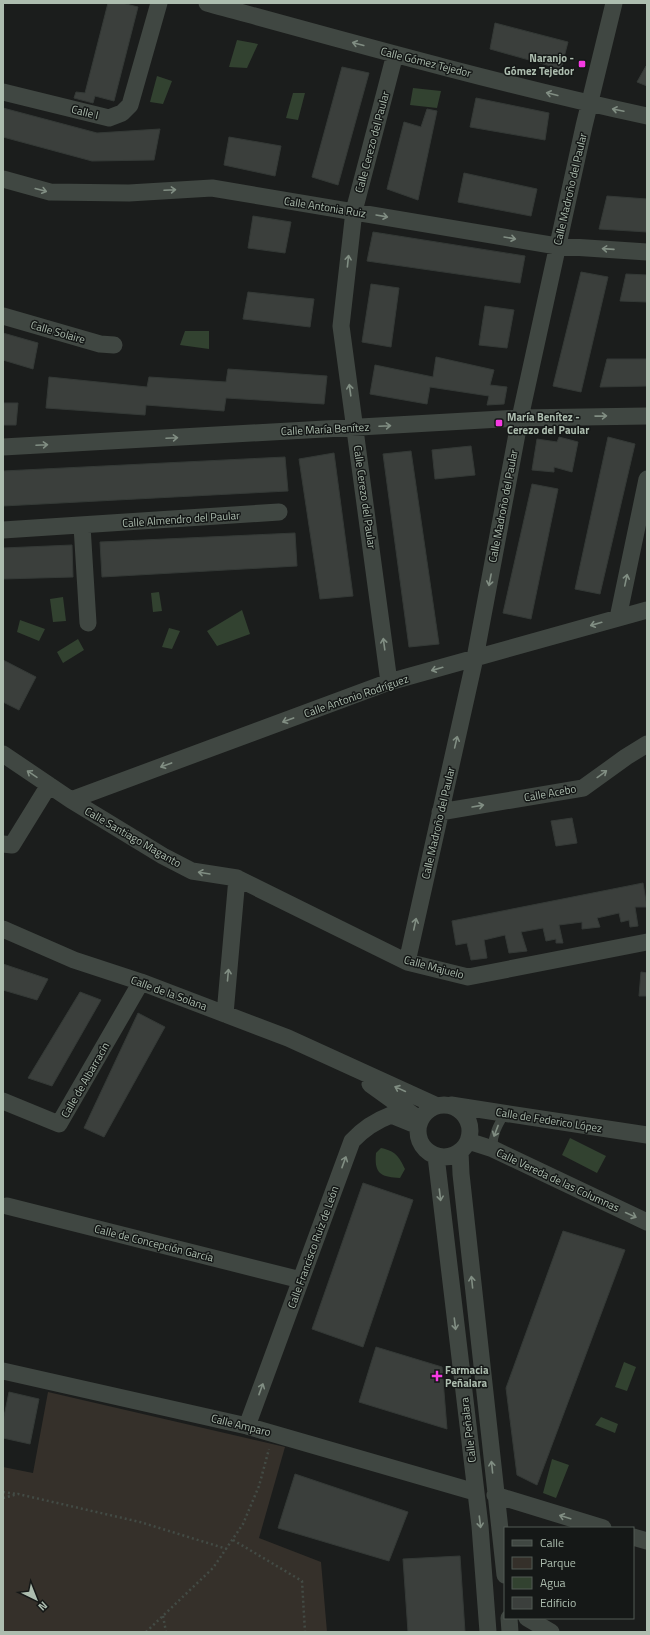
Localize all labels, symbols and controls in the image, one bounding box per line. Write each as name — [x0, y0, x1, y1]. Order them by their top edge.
one-way arrow — [352, 40, 365, 47]
street label: Calle Gómez Tejedor — [379, 43, 473, 81]
place label: Naranjo - Gómez Tejedor — [504, 50, 574, 79]
marker: Naranjo - Gómez Tejedor — [577, 59, 587, 69]
street label: Calle Cerezo del Paular — [351, 89, 393, 195]
one-way arrow — [545, 90, 558, 97]
street label: Calle I — [70, 101, 100, 123]
one-way arrow — [612, 106, 625, 114]
street label: Calle Madroño del Paular — [549, 131, 591, 247]
one-way arrow — [34, 187, 47, 194]
one-way arrow — [163, 187, 176, 194]
street label: Calle Antonia Ruiz — [283, 193, 367, 221]
one-way arrow — [375, 212, 388, 220]
one-way arrow — [503, 234, 516, 242]
one-way arrow — [602, 246, 615, 253]
one-way arrow — [345, 255, 352, 268]
street label: Calle Solaire — [29, 317, 88, 348]
one-way arrow — [346, 384, 354, 397]
place label: María Benítez - Cerezo del Paular — [507, 409, 589, 438]
one-way arrow — [594, 412, 607, 420]
marker: María Benítez - Cerezo del Paular — [494, 418, 504, 428]
street label: Calle María Benítez — [280, 419, 370, 439]
one-way arrow — [378, 422, 391, 429]
one-way arrow — [165, 434, 178, 441]
one-way arrow — [35, 441, 48, 449]
street label: Calle Cerezo del Paular — [350, 444, 380, 550]
street label: Calle Madroño del Paular — [484, 448, 522, 564]
street label: Calle Almendro del Paular — [122, 507, 241, 531]
one-way arrow — [485, 573, 493, 586]
one-way arrow — [623, 574, 631, 587]
one-way arrow — [590, 621, 603, 628]
one-way arrow — [380, 638, 388, 651]
one-way arrow — [431, 666, 444, 673]
street label: Calle Antonio Rodríguez — [301, 671, 411, 721]
one-way arrow — [282, 716, 294, 724]
one-way arrow — [452, 736, 460, 749]
one-way arrow — [160, 762, 173, 769]
street label: Calle Madroño del Paular — [417, 765, 459, 881]
one-way arrow — [27, 770, 38, 778]
one-way arrow — [596, 770, 607, 778]
street label: Calle Acebo — [523, 780, 578, 805]
one-way arrow — [471, 801, 484, 809]
street label: Calle Santiago Maganto — [82, 803, 184, 871]
one-way arrow — [198, 869, 211, 877]
one-way arrow — [412, 918, 420, 931]
street label: Calle Majuelo — [402, 951, 466, 983]
one-way arrow — [225, 969, 232, 982]
street label: Calle de la Solana — [129, 972, 210, 1014]
street label: Calle de Albarracín — [57, 1039, 113, 1121]
one-way arrow — [394, 1085, 406, 1092]
street label: Calle de Federico López — [495, 1104, 603, 1136]
one-way arrow — [492, 1124, 500, 1136]
street label: Calle Vereda de las Columnas — [494, 1144, 622, 1216]
one-way arrow — [341, 1156, 349, 1168]
street label: Calle Francisco Ruiz de León — [283, 1183, 343, 1310]
one-way arrow — [436, 1188, 444, 1201]
one-way arrow — [624, 1212, 636, 1219]
street label: Calle de Concepción García — [93, 1220, 216, 1266]
one-way arrow — [469, 1276, 476, 1289]
one-way arrow — [452, 1317, 459, 1330]
place label: Farmacia Peñalara — [445, 1362, 489, 1391]
marker: Farmacia Peñalara — [432, 1371, 442, 1381]
one-way arrow — [257, 1383, 265, 1395]
street label: Calle Peñalara — [456, 1396, 480, 1463]
street label: Calle Amparo — [209, 1410, 273, 1440]
one-way arrow — [488, 1461, 496, 1474]
one-way arrow — [559, 1513, 572, 1520]
one-way arrow — [476, 1515, 483, 1528]
legend — [504, 1527, 634, 1619]
text: Calle — [540, 1533, 564, 1552]
text: Parque — [540, 1553, 576, 1572]
text: Agua — [540, 1573, 566, 1592]
north arrow — [16, 1579, 56, 1619]
text: Edificio — [540, 1593, 576, 1612]
text: N — [35, 1598, 51, 1615]

